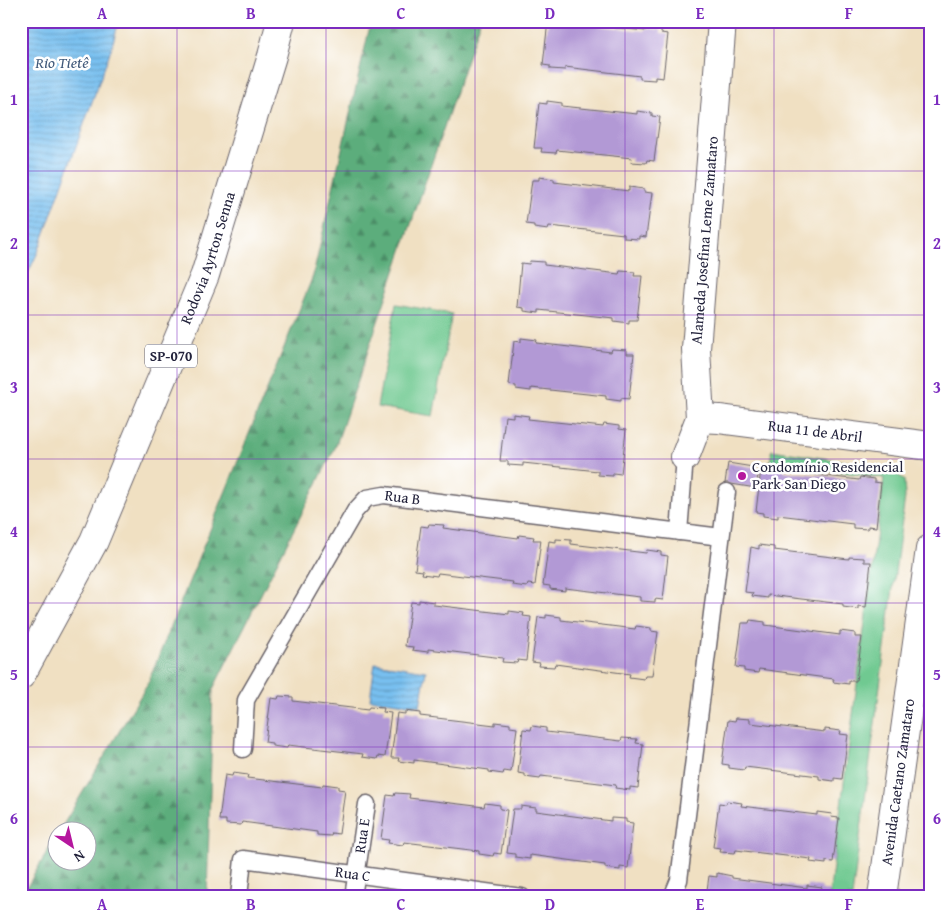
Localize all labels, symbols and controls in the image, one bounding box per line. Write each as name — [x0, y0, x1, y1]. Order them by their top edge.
text: A — [97, 1, 108, 25]
text: B — [246, 1, 256, 25]
text: C — [396, 1, 406, 25]
text: D — [545, 1, 555, 25]
text: E — [696, 1, 705, 25]
text: F — [845, 1, 853, 25]
water label: Rio Tietê — [34, 50, 89, 74]
text: 1 — [10, 87, 18, 111]
text: 1 — [933, 87, 941, 111]
street label: Alameda Josefina Leme Zamataro — [685, 135, 723, 345]
street label: Rodovia Ayrton Senna — [175, 189, 240, 327]
text: 2 — [10, 231, 18, 255]
text: 2 — [933, 231, 941, 255]
road number: SP-070 — [145, 344, 197, 368]
text: 3 — [10, 375, 18, 399]
text: 3 — [933, 375, 941, 399]
street label: Rua 11 de Abril — [767, 414, 864, 447]
place label: Condomínio Residencial Park San Diego — [752, 456, 903, 494]
marker: Condomínio Residencial Park San Diego — [736, 470, 748, 482]
street label: Rua B — [384, 484, 422, 509]
text: 4 — [10, 519, 18, 543]
text: 4 — [933, 519, 941, 543]
text: 5 — [10, 662, 18, 686]
text: 5 — [933, 662, 941, 686]
street label: Avenida Caetano Zamataro — [875, 697, 919, 867]
text: 6 — [10, 806, 18, 830]
text: 6 — [933, 806, 941, 830]
street label: Rua E — [349, 816, 375, 854]
north arrow — [48, 820, 98, 870]
text: N — [69, 846, 89, 868]
street label: Rua C — [334, 861, 372, 886]
text: A — [97, 892, 108, 916]
text: B — [246, 892, 256, 916]
text: C — [396, 892, 406, 916]
text: D — [545, 892, 555, 916]
text: E — [696, 892, 705, 916]
text: F — [845, 892, 853, 916]

